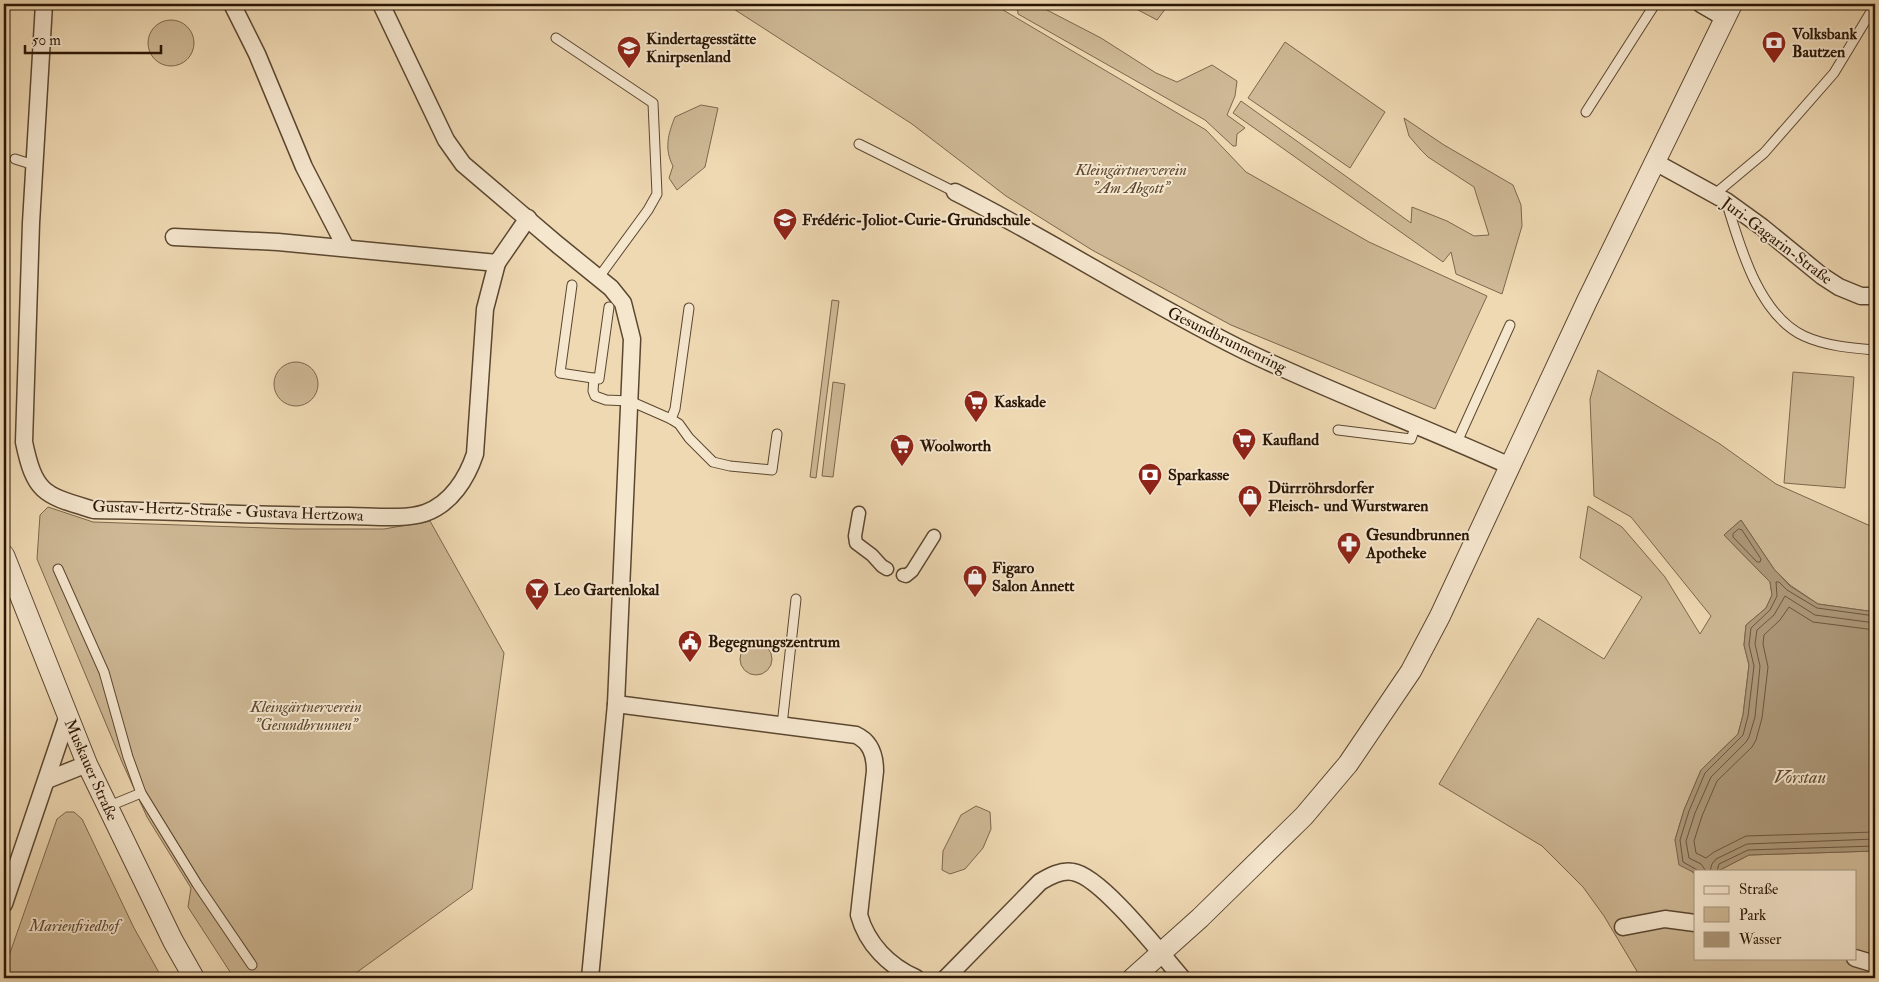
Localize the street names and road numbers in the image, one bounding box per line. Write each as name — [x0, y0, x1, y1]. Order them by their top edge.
street label: Juri-Gagarin-Straße — [1716, 192, 1836, 290]
street label: Gesundbrunnenring — [1164, 303, 1291, 378]
street label: Gustav-Hertz-Straße - Gustava Hertzowa — [92, 496, 364, 526]
street label: Muskauer Straße — [60, 716, 122, 824]

